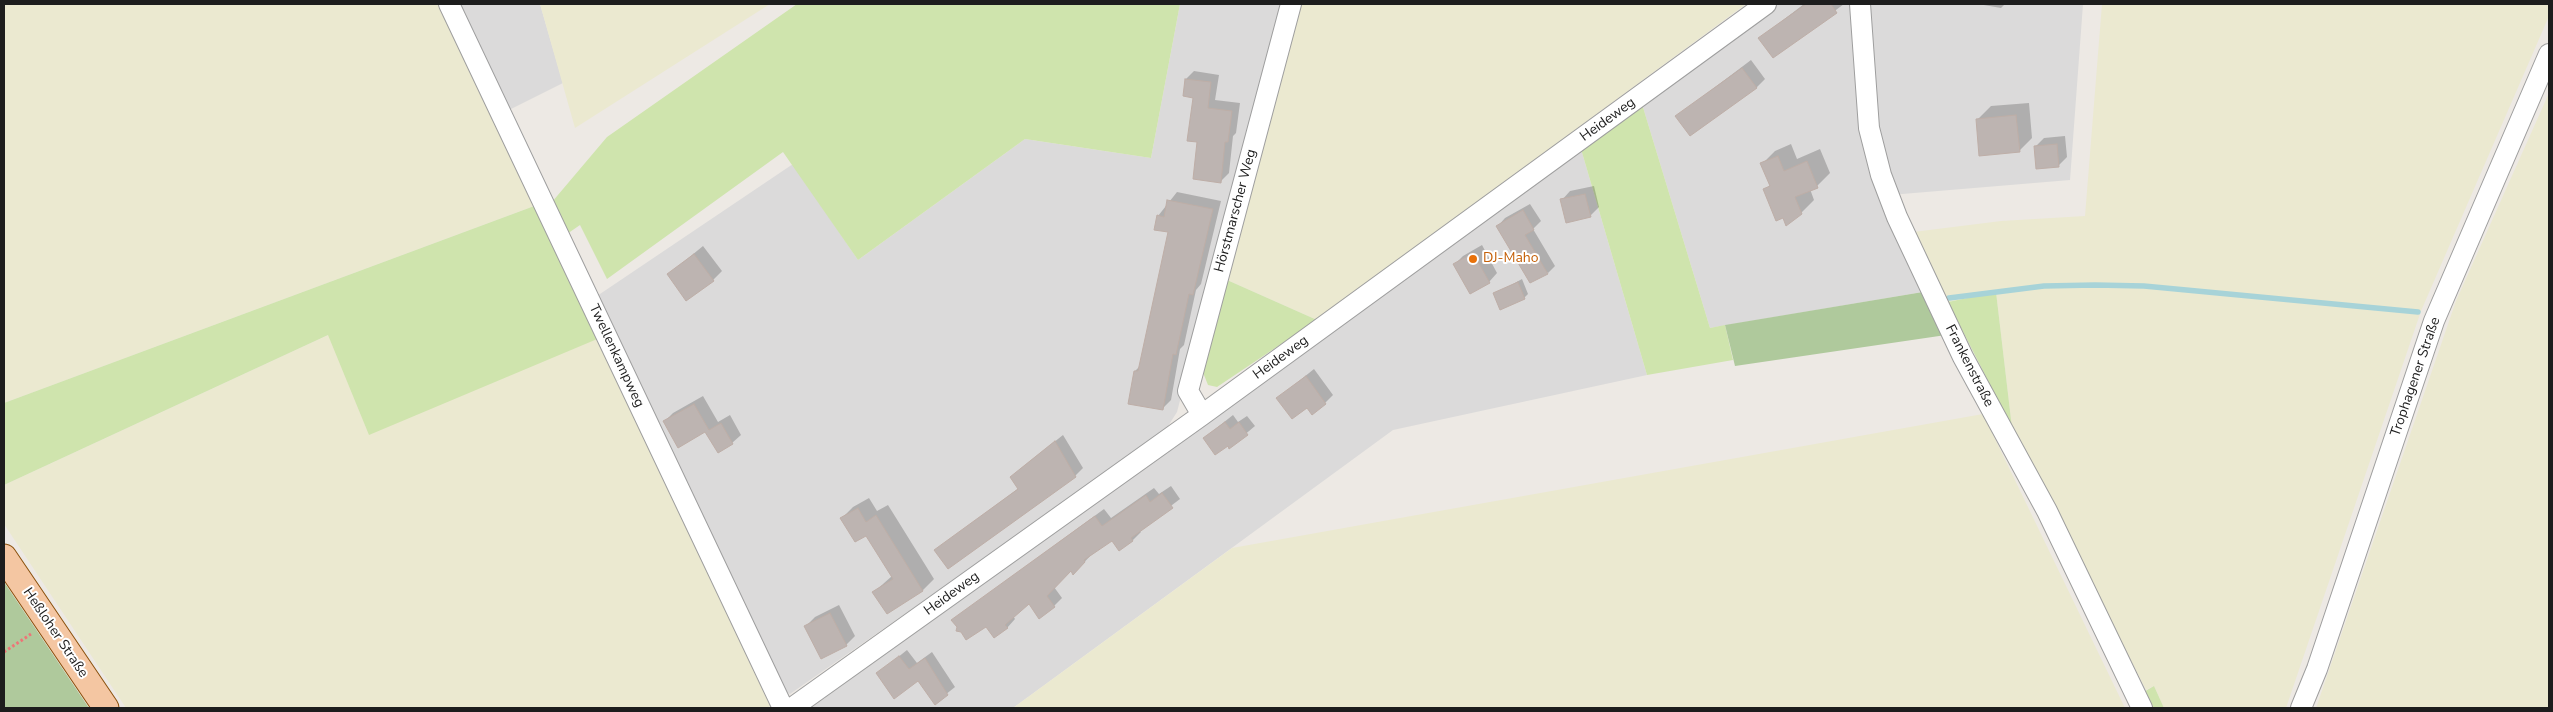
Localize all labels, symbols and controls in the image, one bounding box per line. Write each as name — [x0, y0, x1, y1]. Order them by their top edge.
street label: Heideweg — [1577, 94, 1639, 146]
street label: Hörstmarscher Weg — [1211, 148, 1261, 274]
place label: DJ-Maho — [1483, 251, 1539, 267]
marker: DJ-Maho — [1467, 253, 1479, 265]
street label: Twellenkampweg — [585, 302, 647, 410]
street label: Trophagener Straße — [2388, 315, 2444, 439]
street label: Frankenstraße — [1941, 322, 1997, 410]
street label: Heideweg — [1250, 332, 1312, 384]
street label: Heideweg — [921, 568, 983, 620]
street label: Heßloher Straße — [19, 585, 91, 681]

